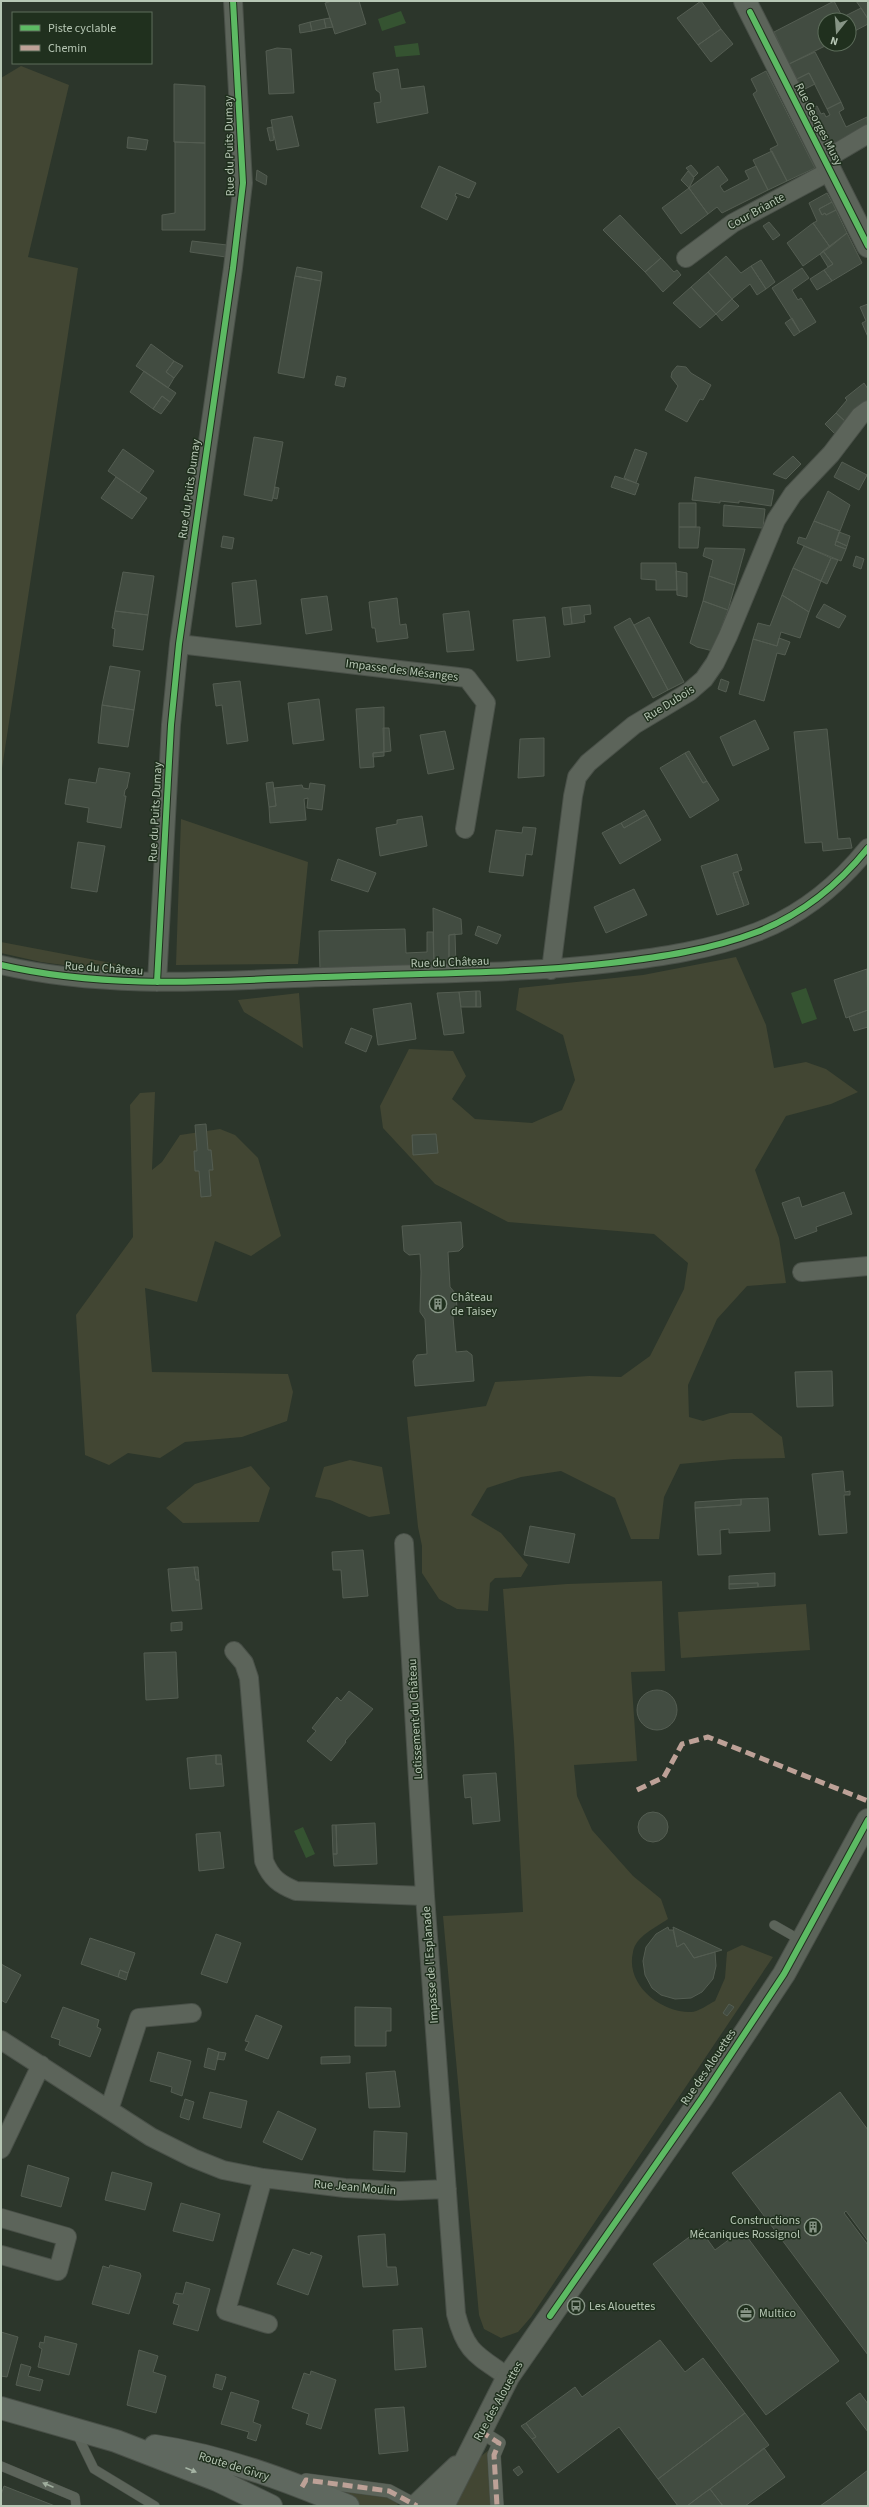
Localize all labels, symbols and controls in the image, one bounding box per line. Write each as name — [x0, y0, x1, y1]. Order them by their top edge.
legend — [12, 12, 152, 64]
north arrow — [817, 12, 857, 52]
text: Piste cyclable — [48, 20, 116, 37]
text: N — [829, 33, 840, 49]
text: Chemin — [48, 40, 87, 57]
street label: Rue Georges Musy — [790, 80, 847, 169]
street label: Rue du Puits Dumay — [220, 95, 239, 196]
street label: Cour Briante — [725, 189, 788, 234]
street label: Rue du Puits Dumay — [174, 438, 205, 540]
street label: Impasse des Mésanges — [345, 655, 459, 686]
street label: Rue Dubois — [641, 681, 698, 726]
street label: Rue du Puits Dumay — [144, 761, 167, 863]
street label: Rue du Château — [410, 953, 490, 972]
street label: Rue du Château — [64, 957, 144, 980]
place label: Château de Taisey — [451, 1289, 498, 1320]
building icon: Château de Taisey — [428, 1294, 448, 1314]
street label: Lotissement du Château — [404, 1658, 427, 1780]
street label: Impasse de l'Esplanade — [418, 1906, 443, 2024]
street label: Rue des Alouettes — [677, 2026, 740, 2109]
street label: Rue Jean Moulin — [313, 2175, 397, 2200]
place label: Constructions Mécaniques Rossignol — [689, 2212, 800, 2243]
building icon: Constructions Mécaniques Rossignol — [803, 2217, 823, 2237]
bus stop icon: Les Alouettes — [566, 2296, 586, 2316]
place label: Les Alouettes — [589, 2298, 655, 2315]
office icon: Multico — [736, 2303, 756, 2323]
place label: Multico — [759, 2305, 796, 2322]
street label: Rue des Alouettes — [469, 2358, 527, 2444]
street label: Route de Givry — [196, 2448, 272, 2485]
one-way arrow — [186, 2468, 198, 2474]
one-way arrow — [42, 2482, 53, 2488]

